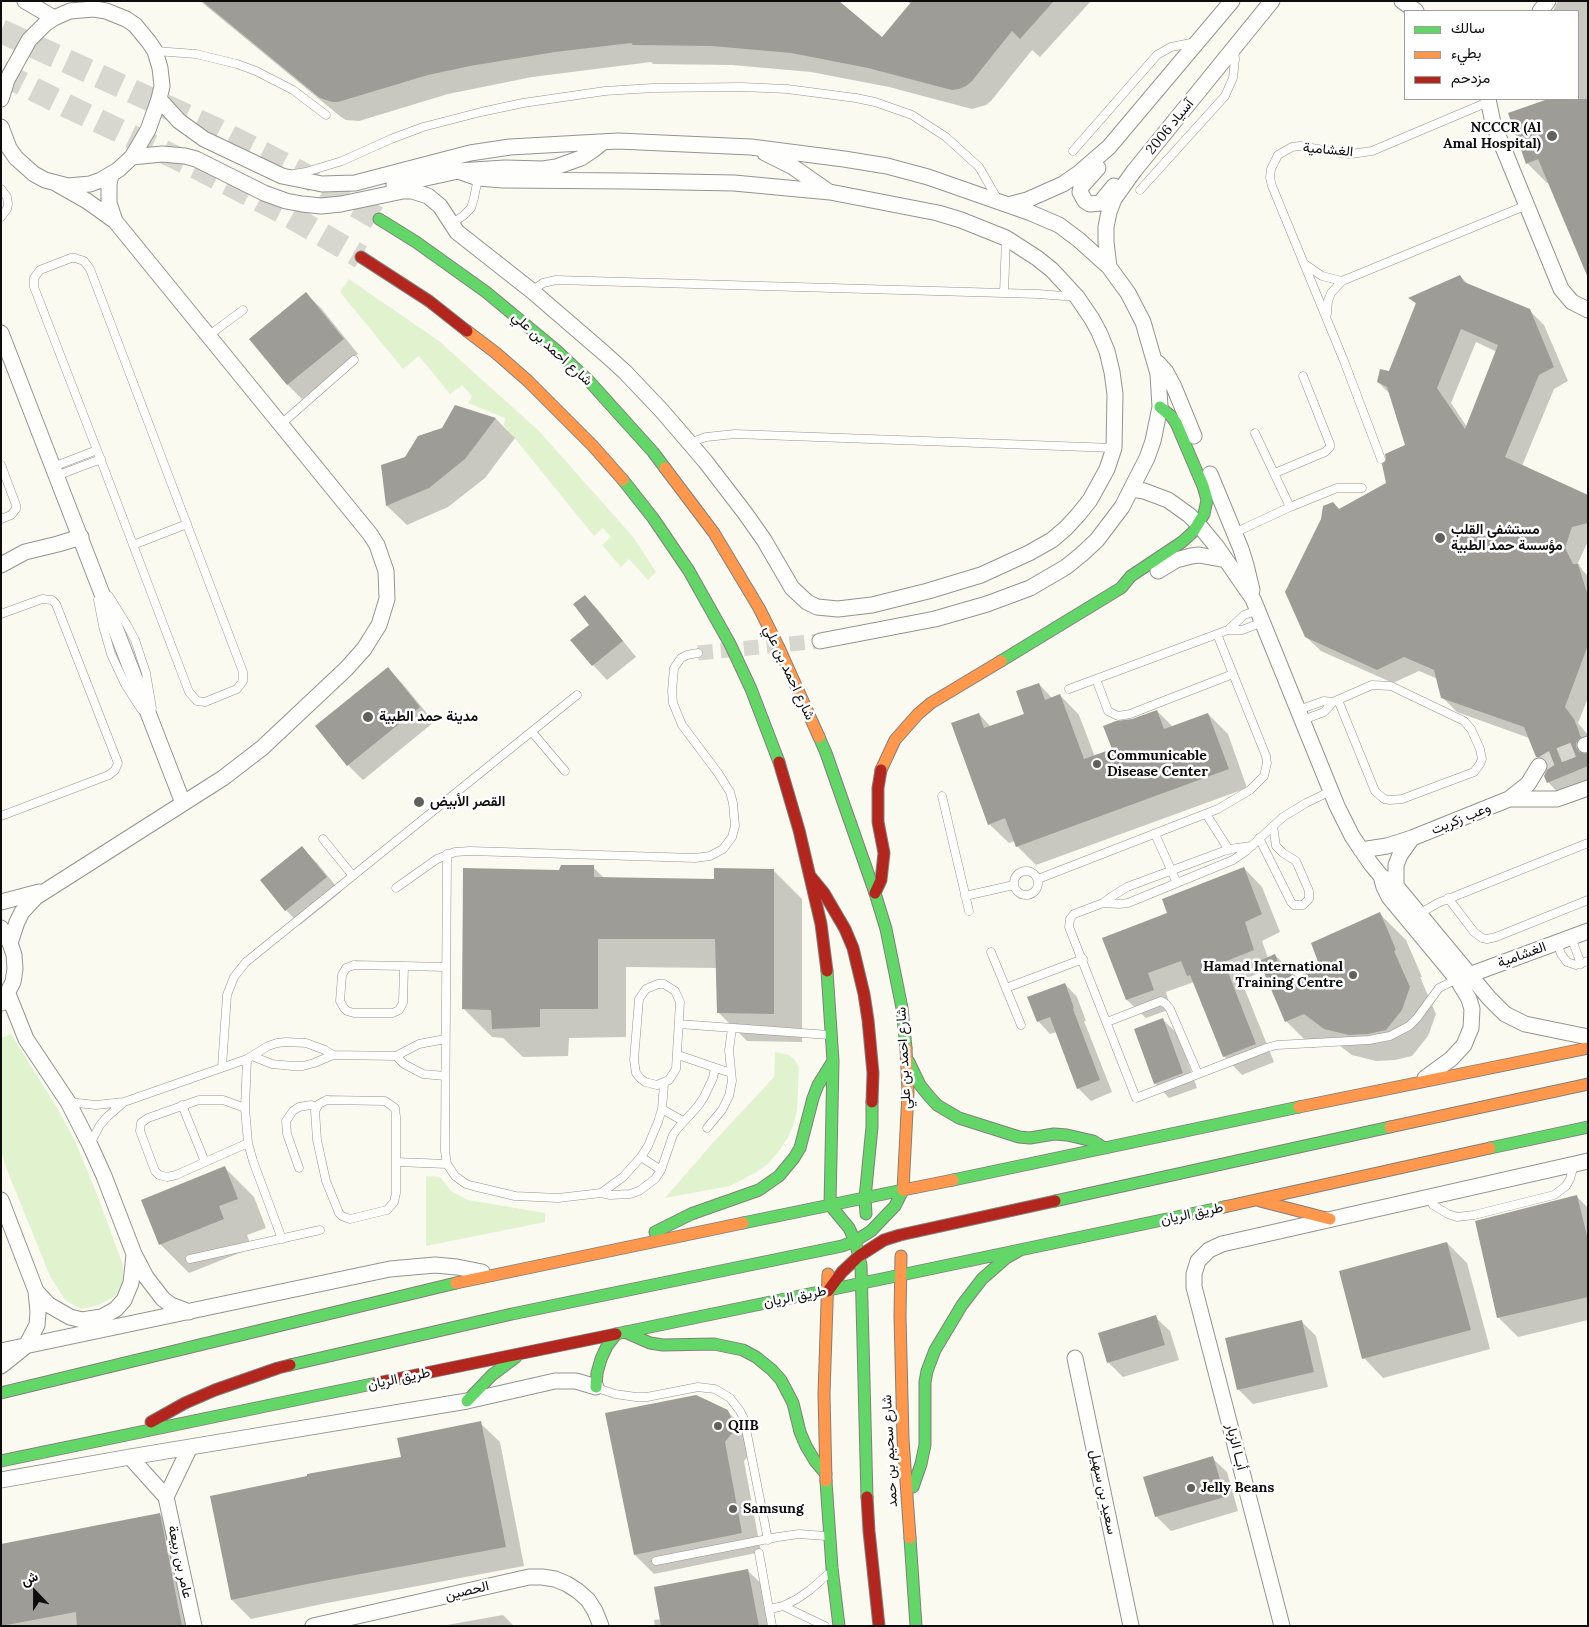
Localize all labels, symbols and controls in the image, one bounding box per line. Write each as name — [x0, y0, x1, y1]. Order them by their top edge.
legend — [1404, 10, 1579, 100]
text: سالك — [1451, 18, 1485, 37]
text: بطيء — [1451, 43, 1481, 62]
text: مزدحم — [1451, 68, 1490, 87]
street label: آسياد 2006 — [1143, 96, 1197, 158]
place label: NCCCR (Al Amal Hospital) — [1443, 120, 1541, 152]
marker: NCCCR (Al Amal Hospital) — [1545, 129, 1559, 143]
street label: الغشامية — [1302, 139, 1354, 161]
street label: شارع احمد بن علي — [508, 309, 596, 389]
place label: مستشفى القلب مؤسسة حمد الطبية — [1451, 522, 1563, 554]
marker: مستشفى القلب مؤسسة حمد الطبية — [1433, 531, 1447, 545]
street label: شارع احمد بن علي — [760, 623, 818, 723]
place label: مدينة حمد الطبية — [379, 709, 478, 725]
marker: مدينة حمد الطبية — [361, 710, 375, 724]
place label: Communicable Disease Center — [1107, 748, 1208, 780]
marker: Communicable Disease Center — [1091, 758, 1103, 770]
place label: القصر الأبيض — [430, 794, 505, 810]
marker: القصر الأبيض — [412, 795, 426, 809]
street label: وعب زكريت — [1429, 799, 1493, 839]
street label: الغشامية — [1495, 938, 1549, 972]
place label: Hamad International Training Centre — [1203, 959, 1343, 992]
marker: Hamad International Training Centre — [1347, 969, 1359, 981]
street label: شارع احمد بن علي — [893, 1006, 915, 1110]
street label: طريق الريان — [1159, 1199, 1225, 1229]
street label: طريق الريان — [762, 1283, 828, 1311]
street label: طريق الريان — [366, 1364, 432, 1394]
street label: شارع سحيم بن حمد — [879, 1394, 901, 1508]
place label: QIIB — [728, 1418, 759, 1434]
marker: QIIB — [712, 1420, 724, 1432]
street label: أبــا الزبار — [1222, 1422, 1250, 1472]
street label: سعيد بن سهيل — [1086, 1448, 1120, 1536]
place label: Jelly Beans — [1201, 1480, 1274, 1496]
marker: Jelly Beans — [1185, 1482, 1197, 1494]
place label: Samsung — [743, 1501, 804, 1517]
marker: Samsung — [727, 1503, 739, 1515]
street label: عامر بن ربيعة — [164, 1524, 196, 1600]
north arrow — [10, 1567, 60, 1617]
text: ش — [18, 1567, 41, 1590]
street label: الحصين — [443, 1578, 491, 1604]

